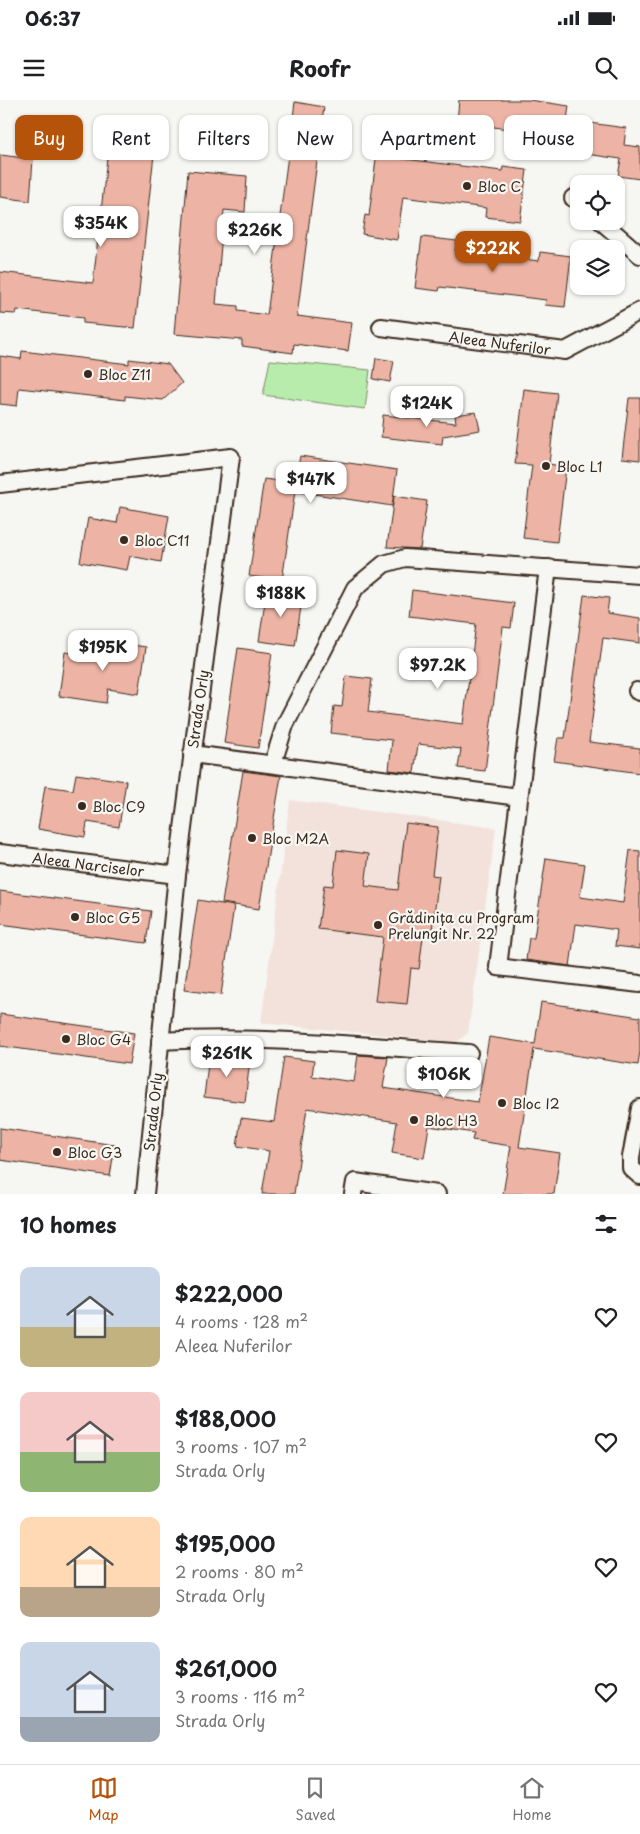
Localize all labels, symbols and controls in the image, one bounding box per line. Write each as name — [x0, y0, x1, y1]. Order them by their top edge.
text: 06:37 — [25, 4, 80, 32]
text: Roofr — [289, 51, 351, 84]
icon: menu — [20, 54, 48, 82]
icon: search — [592, 54, 620, 82]
chip: Buy — [15, 115, 83, 160]
chip: Rent — [93, 115, 169, 160]
chip: Filters — [179, 115, 268, 160]
chip: New — [278, 115, 352, 160]
chip: Apartment — [362, 115, 494, 160]
chip: House — [504, 115, 593, 160]
map controls — [570, 175, 625, 295]
button: locate — [570, 175, 625, 230]
place label: Bloc C — [477, 176, 521, 197]
marker: Bloc C — [461, 180, 473, 192]
pin: $354K — [66, 206, 136, 248]
text: $354K — [74, 210, 128, 234]
pin: $226K — [220, 212, 290, 255]
text: $226K — [228, 217, 282, 241]
pin: $222K — [458, 230, 528, 273]
text: $222K — [466, 235, 520, 259]
button: layers — [570, 240, 625, 295]
street label: Aleea Nuferilor — [448, 325, 552, 360]
place label: Bloc Z11 — [98, 364, 151, 385]
marker: Bloc Z11 — [82, 368, 94, 380]
pin: $124K — [392, 386, 462, 428]
text: $124K — [401, 390, 453, 414]
place label: Bloc L1 — [556, 456, 602, 477]
marker: Bloc L1 — [540, 460, 552, 472]
pin: $147K — [276, 462, 346, 504]
text: $147K — [287, 466, 335, 490]
place label: Bloc C11 — [134, 530, 189, 551]
marker: Bloc C11 — [118, 534, 130, 546]
pin: $188K — [246, 576, 316, 618]
text: $188K — [256, 580, 306, 604]
pin: $195K — [68, 630, 138, 672]
text: $195K — [79, 634, 127, 658]
pin: $97.2K — [397, 648, 479, 690]
text: $97.2K — [410, 652, 466, 676]
street label: Strada Orly — [182, 668, 214, 750]
place label: Bloc C9 — [92, 796, 145, 817]
marker: Bloc C9 — [76, 800, 88, 812]
place label: Bloc M2A — [262, 828, 330, 849]
marker: Bloc M2A — [246, 832, 258, 844]
street label: Aleea Narciselor — [31, 847, 146, 881]
place label: Bloc G5 — [85, 907, 140, 928]
place label: Grădinița cu Program Prelungit Nr. 22 — [388, 907, 534, 944]
marker: Bloc G5 — [69, 911, 81, 923]
marker: Grădinița cu Program Prelungit Nr. 22 — [372, 919, 384, 931]
place label: Bloc G4 — [76, 1029, 131, 1050]
marker: Bloc G4 — [60, 1033, 72, 1045]
pin: $261K — [192, 1036, 262, 1078]
text: $261K — [202, 1040, 252, 1064]
pin: $106K — [409, 1056, 479, 1099]
text: $106K — [417, 1061, 471, 1085]
street label: Strada Orly — [138, 1072, 168, 1152]
place label: Bloc I2 — [512, 1093, 560, 1114]
marker: Bloc I2 — [496, 1097, 508, 1109]
place label: Bloc H3 — [424, 1110, 478, 1131]
marker: Bloc H3 — [408, 1114, 420, 1126]
place label: Bloc G3 — [67, 1142, 122, 1163]
marker: Bloc G3 — [51, 1146, 63, 1158]
text: 10 homes — [20, 1208, 117, 1240]
icon: filters — [592, 1210, 620, 1238]
text: $222,000 — [175, 1277, 283, 1309]
icon: home — [60, 1287, 120, 1347]
icon: heart — [592, 1303, 620, 1331]
text: 4 rooms · 128 m² — [175, 1309, 308, 1333]
text: Aleea Nuferilor — [175, 1333, 292, 1357]
text: $188,000 — [175, 1402, 276, 1434]
icon: home — [60, 1412, 120, 1472]
icon: heart — [592, 1428, 620, 1456]
text: 3 rooms · 107 m² — [175, 1434, 307, 1458]
text: Strada Orly — [175, 1458, 266, 1482]
text: $195,000 — [175, 1527, 275, 1559]
icon: home — [60, 1537, 120, 1597]
icon: heart — [592, 1553, 620, 1581]
text: 2 rooms · 80 m² — [175, 1559, 304, 1583]
text: Strada Orly — [175, 1583, 266, 1607]
text: $261,000 — [175, 1652, 277, 1684]
icon: home — [60, 1662, 120, 1722]
icon: heart — [592, 1678, 620, 1706]
text: 3 rooms · 116 m² — [175, 1684, 305, 1708]
text: Strada Orly — [175, 1708, 266, 1732]
tab: Map — [89, 1774, 118, 1825]
tab: Saved — [296, 1774, 335, 1825]
tab: Home — [512, 1774, 551, 1825]

